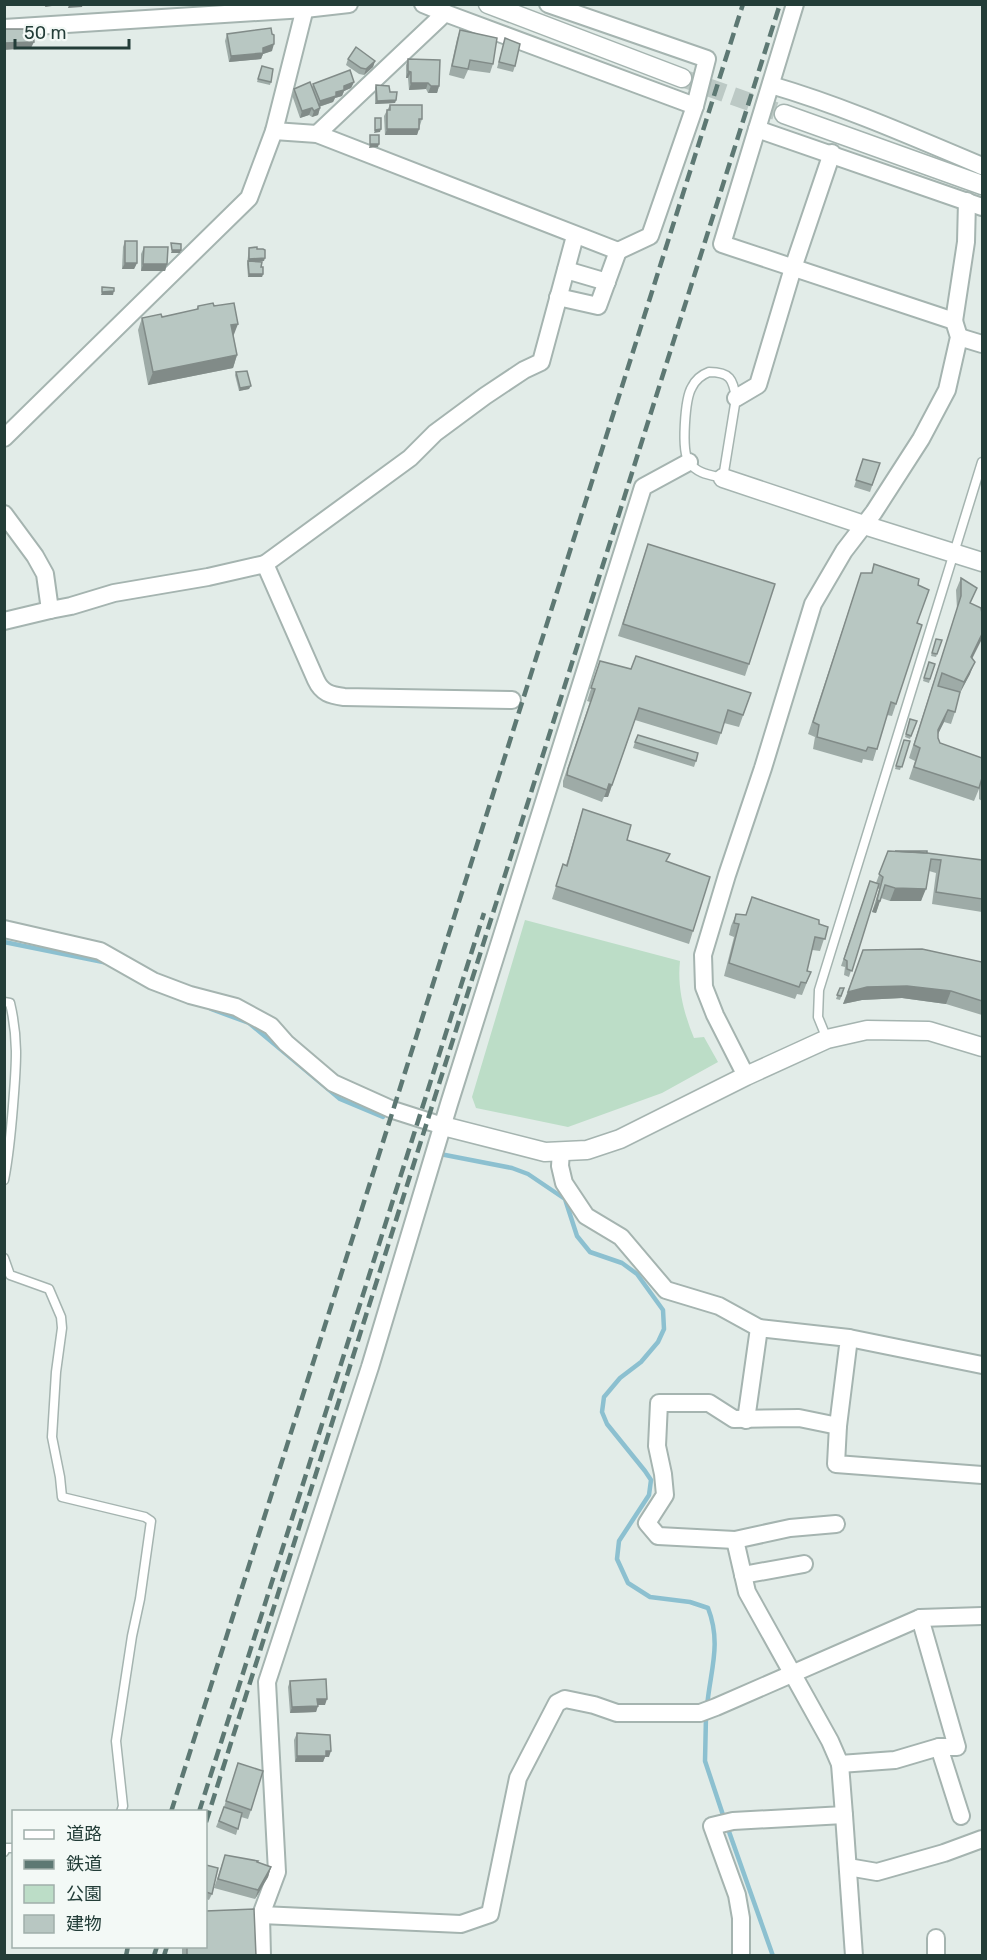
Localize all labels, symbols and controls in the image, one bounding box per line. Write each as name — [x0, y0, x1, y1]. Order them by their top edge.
scale bar — [15, 12, 129, 50]
text: 50 m — [24, 22, 67, 44]
legend — [12, 1810, 207, 1948]
text: 道路 — [66, 1823, 102, 1845]
text: 鉄道 — [66, 1853, 102, 1875]
text: 公園 — [66, 1883, 102, 1905]
text: 建物 — [66, 1913, 102, 1935]

